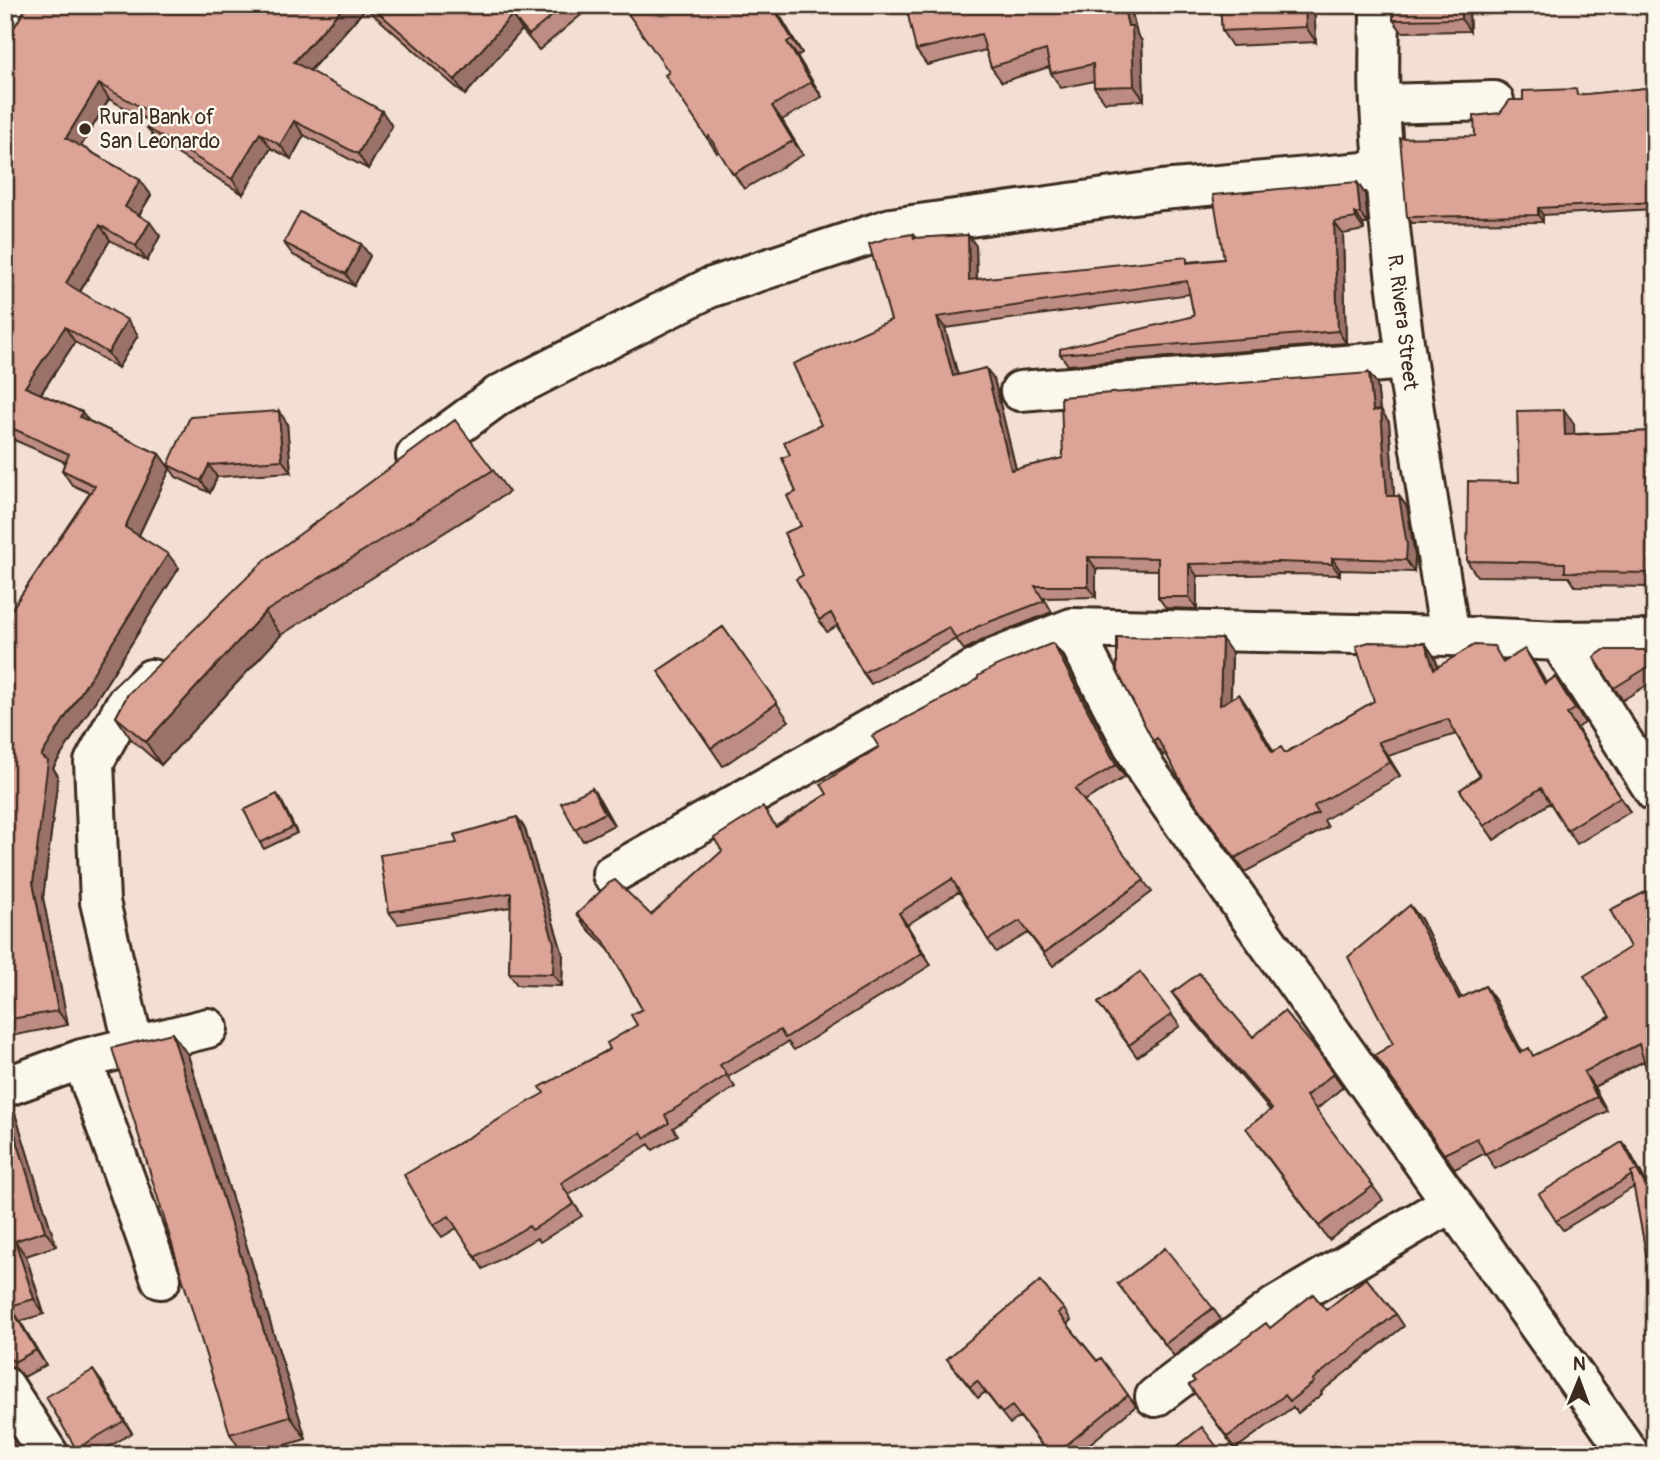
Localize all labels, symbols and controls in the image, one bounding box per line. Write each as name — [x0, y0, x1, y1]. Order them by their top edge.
place label: Rural Bank of San Leonardo — [99, 104, 220, 155]
marker: Rural Bank of San Leonardo — [77, 121, 93, 137]
street label: R. Rivera Street — [1381, 253, 1424, 392]
north arrow — [1544, 1344, 1614, 1414]
text: N — [1573, 1352, 1586, 1376]

